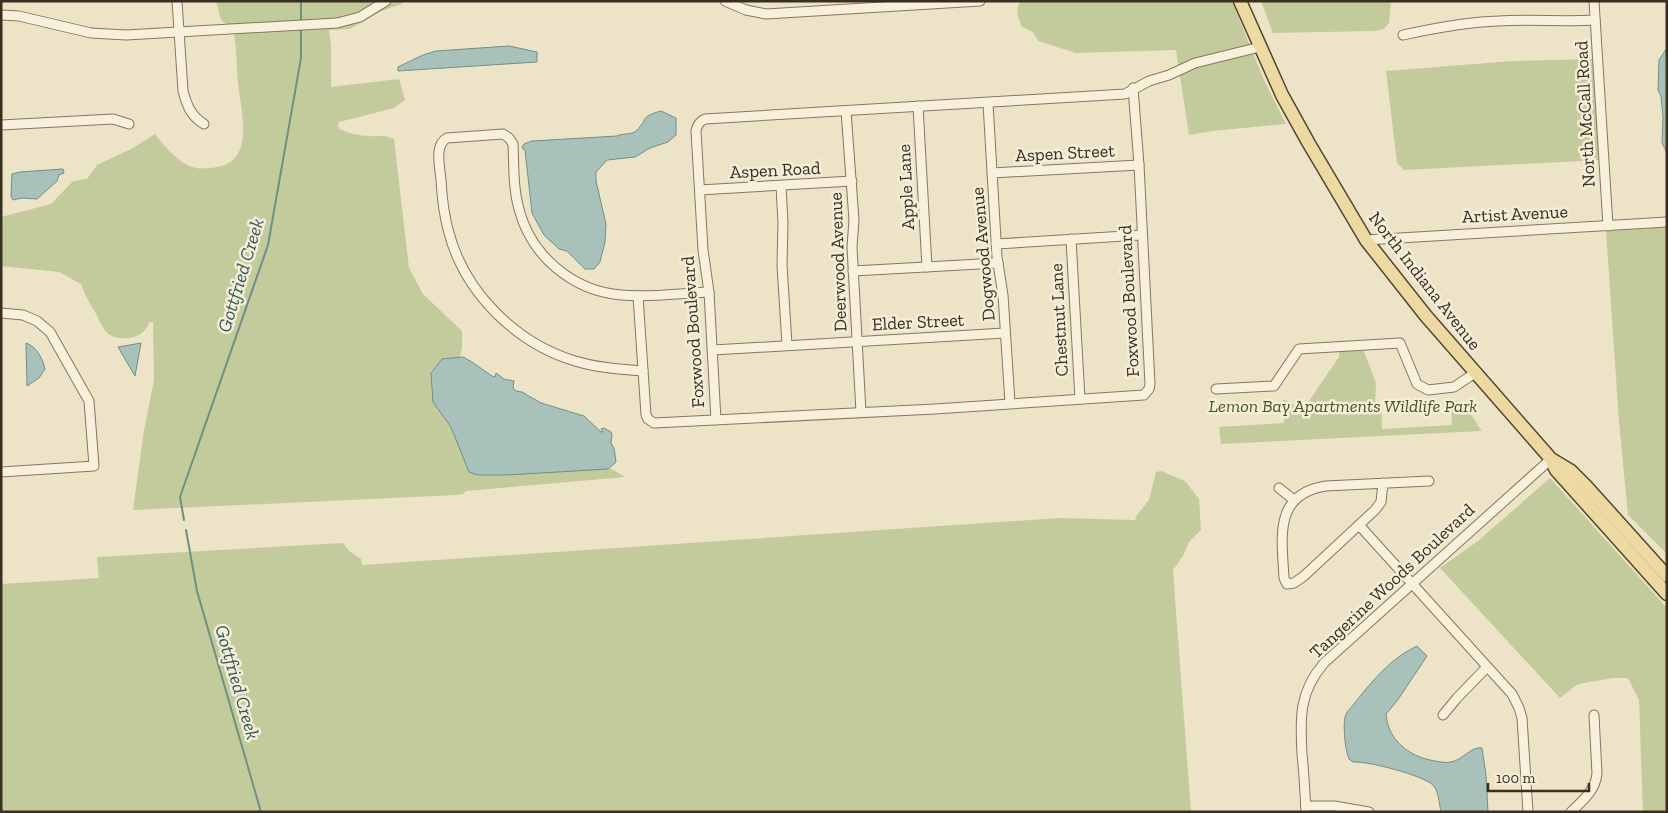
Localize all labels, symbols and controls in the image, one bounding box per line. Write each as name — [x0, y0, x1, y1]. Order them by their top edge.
street label: North McCall Road — [1570, 40, 1600, 188]
street label: Aspen Street — [1015, 139, 1116, 167]
street label: Apple Lane — [893, 143, 919, 231]
street label: Aspen Road — [729, 157, 821, 183]
street label: Dogwood Avenue — [966, 186, 1000, 322]
street label: Deerwood Avenue — [825, 192, 851, 332]
street label: Artist Avenue — [1461, 200, 1569, 228]
street label: North Indiana Avenue — [1364, 207, 1486, 355]
water label: Gottfried Creek — [212, 215, 269, 335]
street label: Foxwood Boulevard — [1114, 224, 1144, 378]
street label: Foxwood Boulevard — [677, 255, 709, 409]
street label: Chestnut Lane — [1045, 263, 1073, 377]
street label: Elder Street — [871, 309, 965, 335]
park label: Lemon Bay Apartments Wildlife Park — [1209, 395, 1477, 417]
street label: Tangerine Woods Boulevard — [1305, 499, 1479, 663]
water label: Gottfried Creek — [210, 622, 265, 742]
scale bar — [1488, 760, 1589, 792]
text: 100 m — [1496, 769, 1535, 787]

